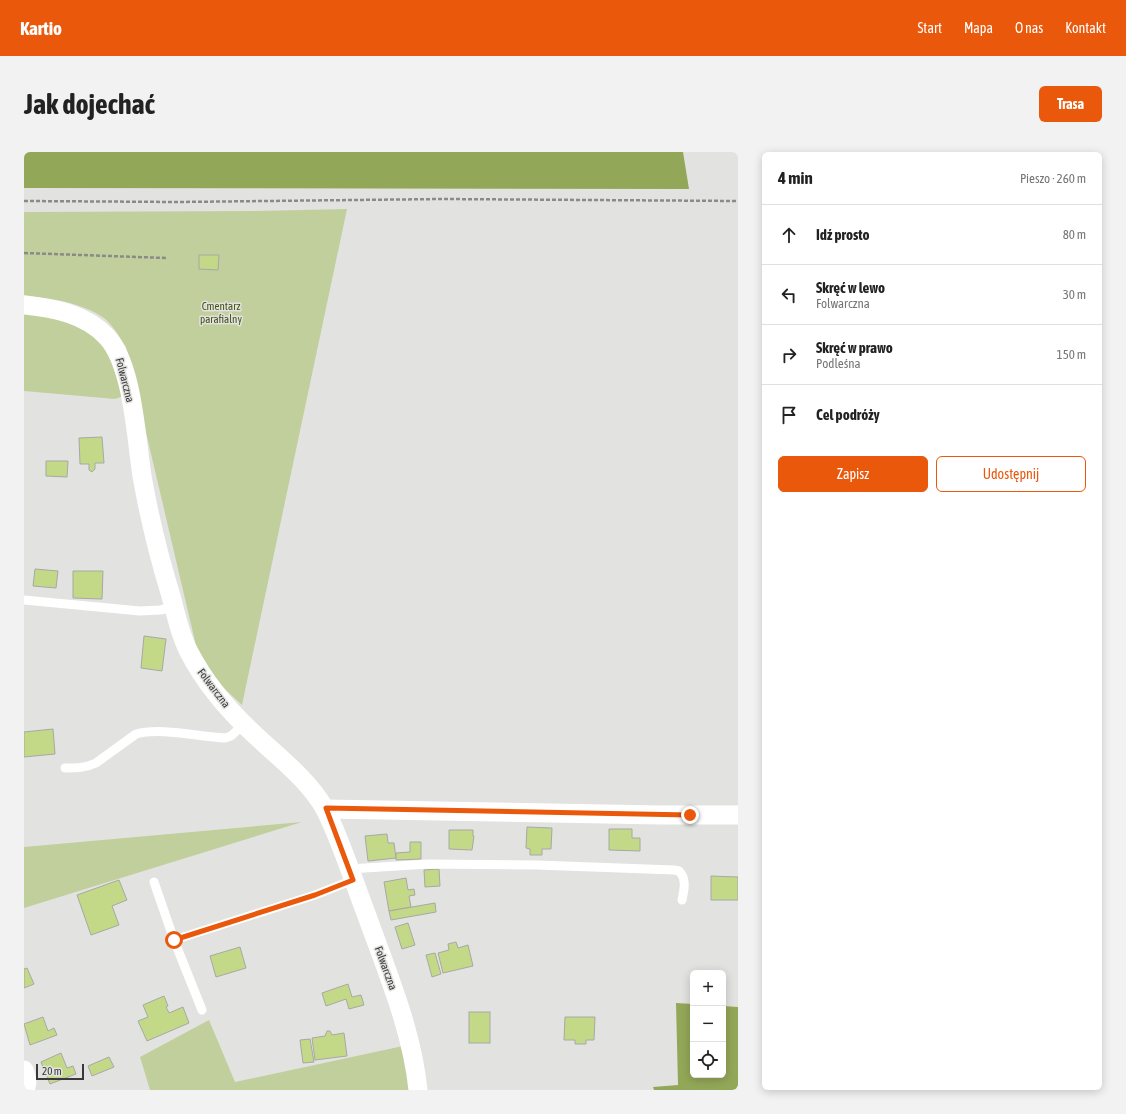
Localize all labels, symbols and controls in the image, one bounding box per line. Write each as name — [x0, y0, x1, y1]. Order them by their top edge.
text: Kartio — [20, 17, 62, 39]
text: Start — [917, 20, 942, 36]
text: Mapa — [964, 20, 993, 36]
text: O nas — [1015, 20, 1043, 36]
text: Kontakt — [1065, 20, 1106, 36]
button: Trasa — [1039, 86, 1102, 122]
text: Jak dojechać — [24, 88, 155, 120]
text: 4 min — [778, 168, 813, 188]
text: Pieszo · 260 m — [1020, 171, 1086, 186]
icon: ahead — [778, 224, 800, 246]
text: Idź prosto — [816, 226, 870, 243]
text: 80 m — [1063, 227, 1086, 242]
text: Skręć w lewo — [816, 279, 885, 296]
icon: left — [778, 284, 800, 306]
text: 30 m — [1063, 287, 1086, 302]
text: Folwarczna — [816, 296, 870, 311]
park label: Cmentarz parafialny — [200, 300, 242, 325]
text: Skręć w prawo — [816, 339, 893, 356]
icon: right — [778, 344, 800, 366]
text: 150 m — [1057, 347, 1086, 362]
street label: Folwarczna — [114, 356, 136, 404]
text: Podleśna — [816, 356, 861, 371]
icon: arrive — [778, 404, 800, 426]
text: Cel podróży — [816, 406, 880, 423]
button: Zapisz — [778, 456, 928, 492]
button: Udostępnij — [936, 456, 1086, 492]
street label: Folwarczna — [196, 666, 232, 710]
route end — [681, 806, 699, 824]
route start — [165, 931, 183, 949]
street label: Folwarczna — [373, 945, 399, 991]
map controls — [690, 970, 726, 1078]
button: + — [690, 970, 726, 1006]
button: − — [690, 1006, 726, 1042]
button: locate — [690, 1042, 726, 1078]
scale bar — [36, 1062, 84, 1081]
text: 20 m — [42, 1065, 62, 1077]

